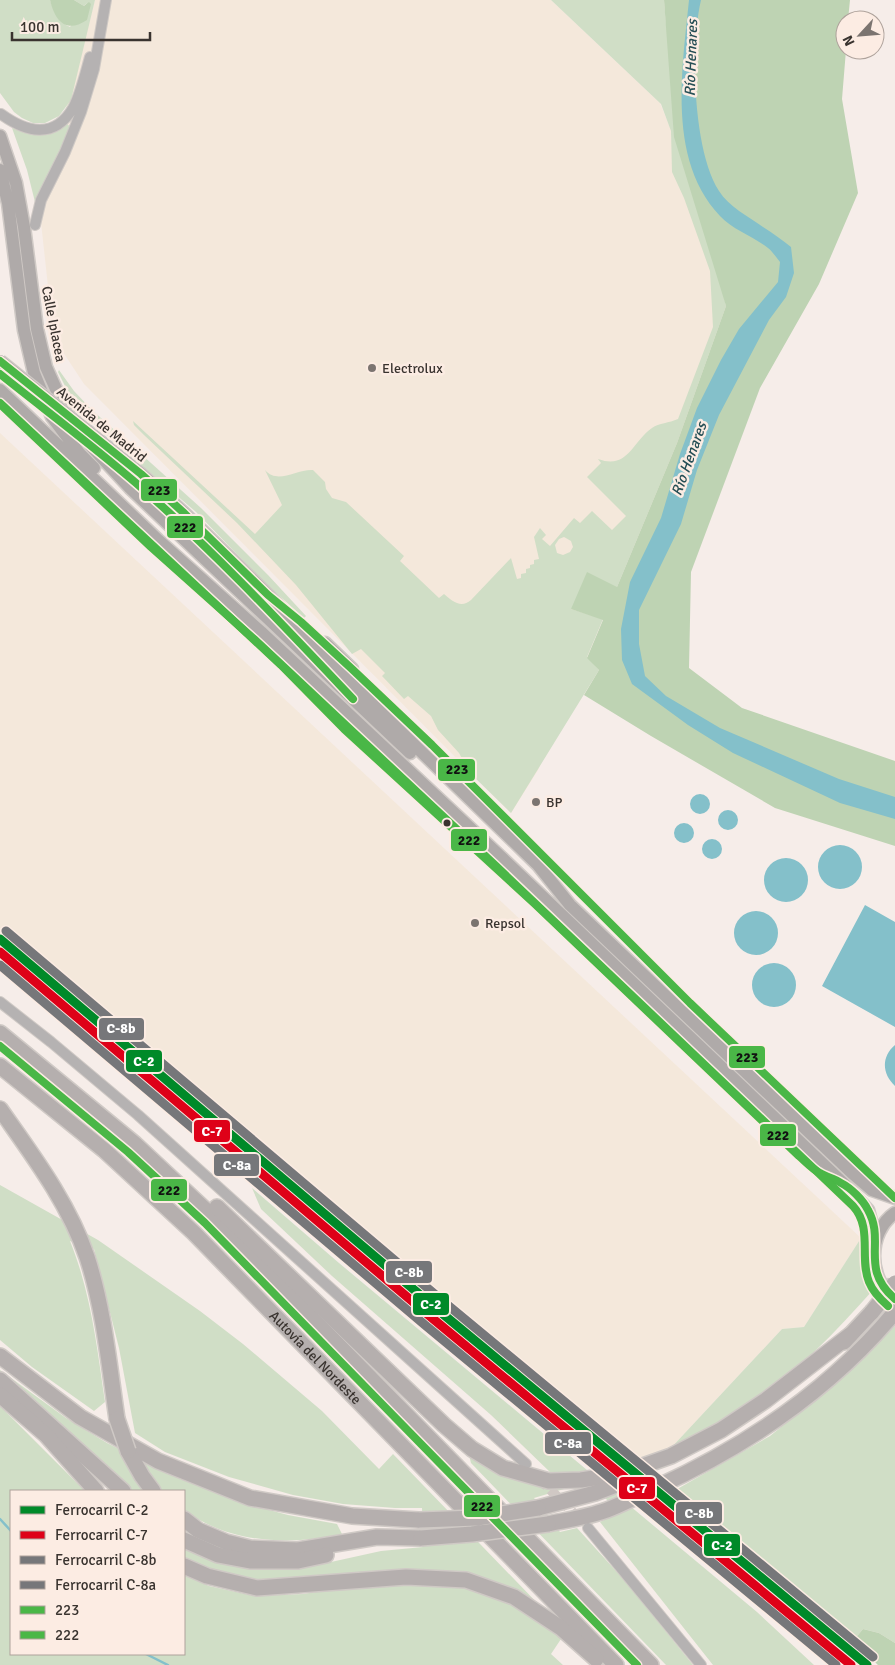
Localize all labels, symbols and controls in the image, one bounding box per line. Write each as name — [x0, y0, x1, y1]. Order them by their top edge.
scale bar — [12, 10, 150, 42]
north arrow — [835, 10, 885, 60]
text: 100 m — [20, 18, 60, 36]
water label: Río Henares — [681, 18, 701, 97]
text: N — [839, 32, 859, 49]
street label: Calle Iplacea — [38, 285, 69, 363]
place label: Electrolux — [382, 360, 443, 377]
marker: Electrolux — [366, 362, 378, 374]
street label: Avenida de Madrid — [53, 383, 150, 466]
water label: Río Henares — [667, 418, 711, 498]
line badge: 223 — [140, 478, 178, 502]
text: 223 — [148, 482, 170, 499]
line badge: 222 — [166, 515, 204, 539]
text: 222 — [174, 519, 196, 536]
line badge: 223 — [437, 758, 476, 782]
text: 223 — [446, 761, 468, 778]
place label: BP — [546, 794, 562, 811]
marker: BP — [530, 796, 542, 808]
unlabelled marker — [442, 818, 452, 828]
line badge: 222 — [450, 828, 488, 852]
text: 222 — [458, 832, 480, 849]
place label: Repsol — [485, 915, 525, 932]
marker: Repsol — [469, 917, 481, 929]
line badge: C-8b — [98, 1017, 145, 1041]
text: C-8b — [107, 1020, 136, 1037]
line badge: 223 — [728, 1045, 766, 1069]
line badge: C-2 — [125, 1049, 163, 1073]
text: 223 — [736, 1049, 758, 1066]
text: C-2 — [133, 1053, 155, 1070]
line badge: C-7 — [193, 1119, 231, 1143]
text: C-7 — [202, 1123, 223, 1140]
line badge: 222 — [759, 1123, 797, 1147]
text: 222 — [767, 1127, 789, 1144]
line badge: C-8a — [213, 1153, 260, 1177]
text: C-8a — [223, 1157, 251, 1174]
line badge: 222 — [150, 1178, 188, 1202]
text: 222 — [158, 1182, 180, 1199]
line badge: C-8b — [385, 1260, 433, 1284]
text: C-8b — [395, 1264, 424, 1281]
line badge: C-2 — [412, 1292, 450, 1316]
text: C-2 — [420, 1296, 442, 1313]
street label: Autovía del Nordeste — [266, 1307, 365, 1408]
line badge: C-8a — [544, 1431, 592, 1455]
text: C-8a — [554, 1435, 582, 1452]
line badge: C-7 — [618, 1476, 656, 1500]
text: C-7 — [627, 1480, 648, 1497]
legend — [10, 1490, 185, 1655]
line badge: 222 — [463, 1494, 501, 1518]
text: 222 — [471, 1498, 493, 1515]
text: Ferrocarril C-2 — [55, 1501, 149, 1519]
line badge: C-8b — [675, 1501, 723, 1525]
text: C-8b — [685, 1505, 714, 1522]
text: Ferrocarril C-7 — [55, 1526, 148, 1544]
line badge: C-2 — [703, 1533, 741, 1557]
text: C-2 — [711, 1537, 733, 1554]
text: Ferrocarril C-8b — [55, 1551, 157, 1569]
text: Ferrocarril C-8a — [55, 1576, 156, 1594]
text: 223 — [55, 1601, 79, 1619]
text: 222 — [55, 1626, 79, 1644]

